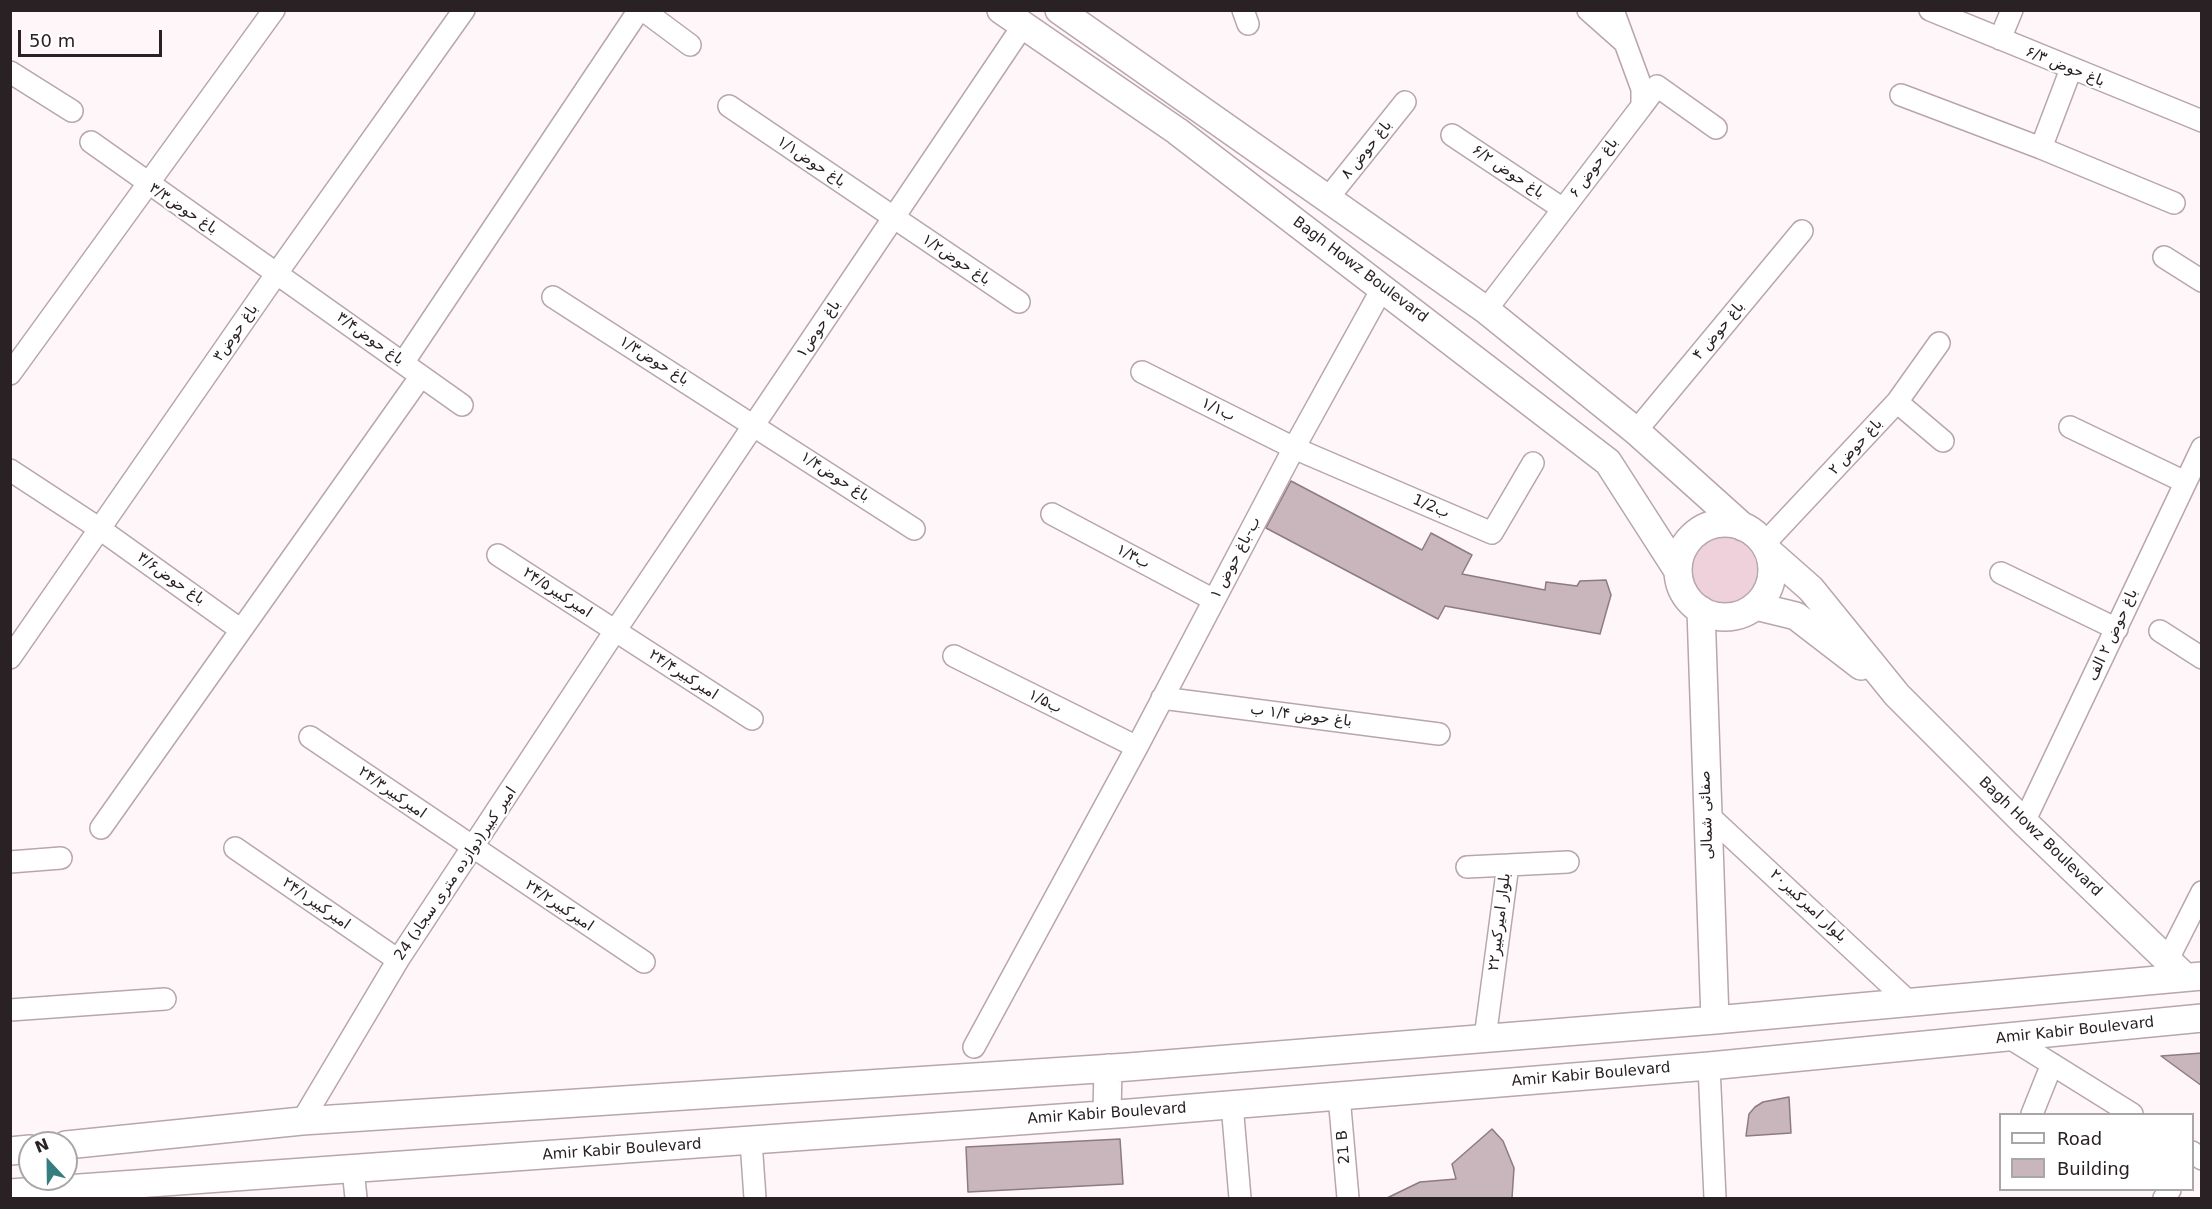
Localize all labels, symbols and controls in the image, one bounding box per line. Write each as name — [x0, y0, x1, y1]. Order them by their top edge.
scale bar — [21, 18, 165, 56]
text: 50 m — [29, 30, 75, 51]
street label: ۶/۳ باغ حوض — [2023, 43, 2107, 91]
street label: ۸ باغ حوض — [1338, 117, 1396, 183]
street label: باغ حوض۱/۱ — [773, 133, 849, 191]
street label: ۶ باغ حوض — [1566, 134, 1622, 202]
street label: ۶/۲ باغ حوض — [1468, 141, 1548, 203]
street label: باغ حوض۳/۳ — [145, 180, 221, 238]
street label: Bagh Howz Boulevard — [1289, 213, 1431, 327]
street label: باغ حوض۱/۲ — [918, 231, 994, 289]
street label: باغ حوض۱ — [793, 297, 845, 361]
street label: ۴ باغ حوض — [1689, 298, 1749, 364]
street label: باغ حوض۳ — [210, 301, 262, 365]
street label: باغ حوض۳/۴ — [333, 309, 407, 369]
street label: باغ حوض۱/۳ — [616, 332, 692, 390]
street label: ب۱/۱ — [1198, 394, 1238, 426]
street label: ۲ باغ حوض — [1825, 415, 1887, 479]
street label: باغ حوض۱/۴ — [797, 448, 873, 506]
street label: 1/2ب — [1410, 491, 1452, 523]
street label: ۱ ب-باغ حوض — [1207, 514, 1265, 602]
street label: ب۱/۳ — [1113, 541, 1153, 573]
street label: باغ حوض۳/۶ — [134, 549, 208, 609]
street label: امیرکبیر۲۴/۵ — [519, 564, 595, 622]
street label: باغ حوض ۲ الف — [2084, 586, 2142, 684]
street label: امیرکبیر۲۴/۴ — [645, 646, 721, 704]
street label: ب۱/۵ — [1025, 686, 1065, 718]
street label: باغ حوض ۱/۴ ب — [1249, 701, 1353, 731]
street label: امیرکبیر۲۴/۳ — [355, 763, 429, 823]
street label: صفائی شمالی — [1696, 770, 1718, 860]
street label: Bagh Howz Boulevard — [1975, 773, 2105, 901]
street label: 24 امیر کبیر(دوازده متری سجاد) — [391, 784, 521, 964]
street label: بلوار امیرکبیر۲۰ — [1766, 866, 1850, 946]
street label: بلوار امیرکبیر۲۲ — [1485, 872, 1515, 972]
street label: امیرکبیر۲۴/۱ — [279, 874, 353, 934]
street label: امیرکبیر۲۴/۲ — [521, 877, 597, 935]
street label: Amir Kabir Boulevard — [1995, 1014, 2155, 1048]
street label: Amir Kabir Boulevard — [1511, 1059, 1671, 1091]
street label: Amir Kabir Boulevard — [1027, 1099, 1187, 1129]
legend — [1999, 1113, 2194, 1191]
text: Road — [2057, 1128, 2102, 1149]
street label: 21 B — [1334, 1129, 1354, 1165]
north arrow — [18, 1131, 78, 1191]
text: N — [32, 1134, 52, 1157]
street label: Amir Kabir Boulevard — [542, 1135, 702, 1165]
text: Building — [2057, 1158, 2130, 1179]

